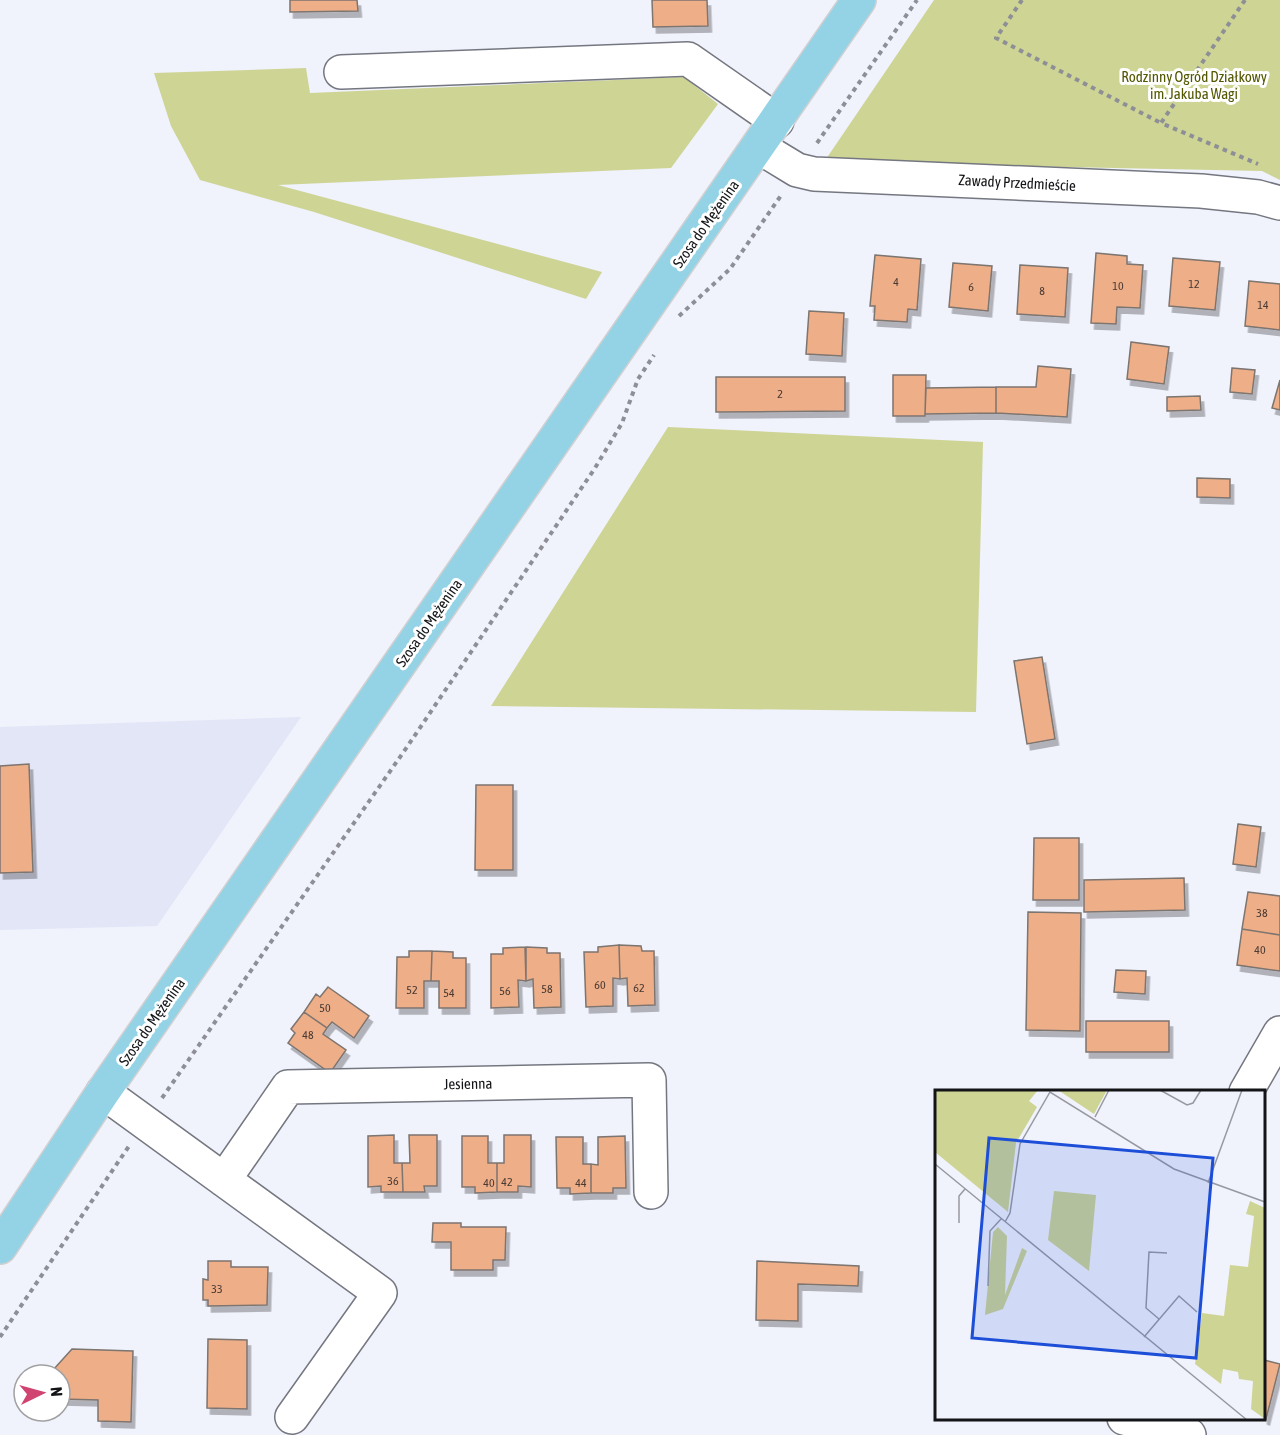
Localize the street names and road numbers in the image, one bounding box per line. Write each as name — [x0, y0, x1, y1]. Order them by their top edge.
street label: Zawady Przedmieście — [958, 171, 1077, 194]
street label: Szosa do Mężenina — [669, 177, 742, 271]
street label: Szosa do Mężenina — [392, 576, 465, 670]
street label: Szosa do Mężenina — [115, 975, 188, 1069]
street label: Jesienna — [443, 1075, 492, 1092]

